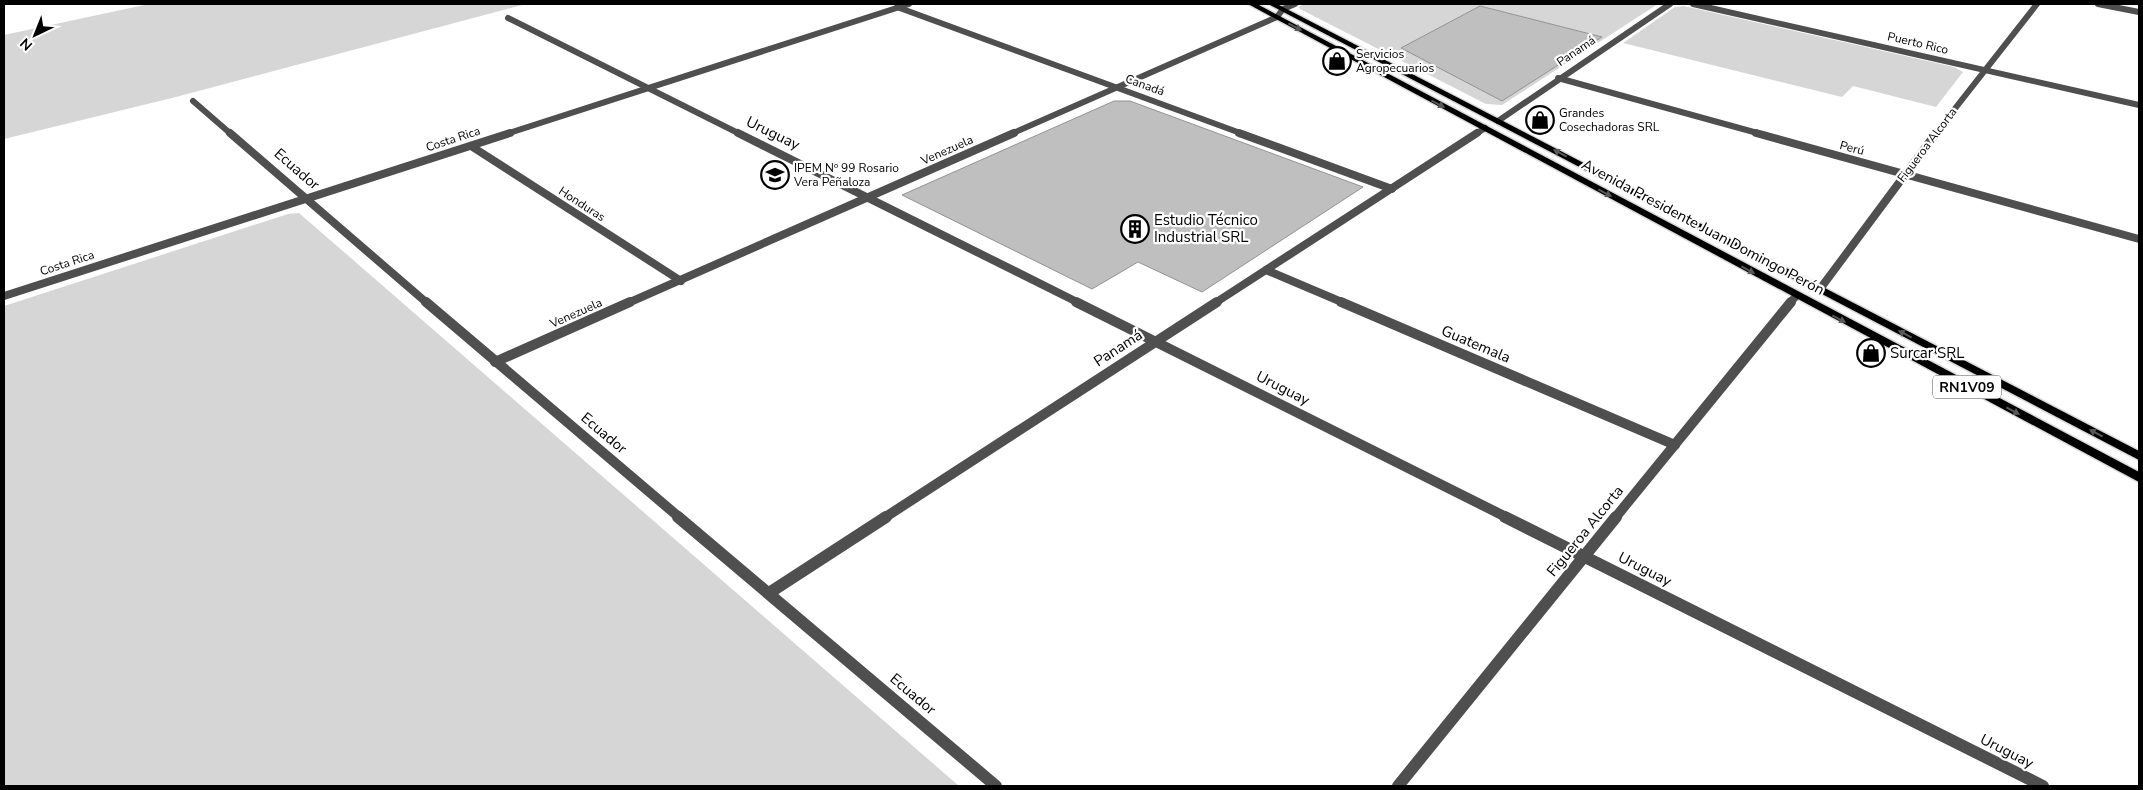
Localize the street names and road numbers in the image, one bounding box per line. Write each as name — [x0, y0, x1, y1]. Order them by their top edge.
street label: Puerto Rico — [1886, 28, 1950, 58]
street label: Panamá — [1554, 32, 1598, 70]
street label: Canadá — [1123, 71, 1167, 99]
street label: Figueroa Alcorta — [1894, 104, 1960, 186]
street label: Uruguay — [743, 111, 803, 155]
street label: Costa Rica — [424, 123, 482, 155]
street label: Venezuela — [917, 131, 976, 169]
street label: Perú — [1838, 137, 1866, 159]
street label: Ecuador — [270, 144, 325, 195]
street label: Avenida Presidente Juan Domingo Perón — [1578, 154, 1828, 300]
street label: Honduras — [556, 183, 609, 225]
street label: Costa Rica — [38, 247, 96, 279]
street label: Venezuela — [546, 294, 605, 332]
street label: Guatemala — [1438, 320, 1514, 368]
street label: Panamá — [1090, 325, 1146, 371]
street label: Uruguay — [1253, 366, 1313, 410]
road number: RN1V09 — [1933, 376, 2001, 398]
street label: Ecuador — [577, 408, 632, 459]
street label: Figueroa Alcorta — [1542, 481, 1628, 581]
street label: Uruguay — [1615, 547, 1675, 591]
street label: Ecuador — [886, 669, 941, 720]
street label: Uruguay — [1977, 729, 2037, 773]

